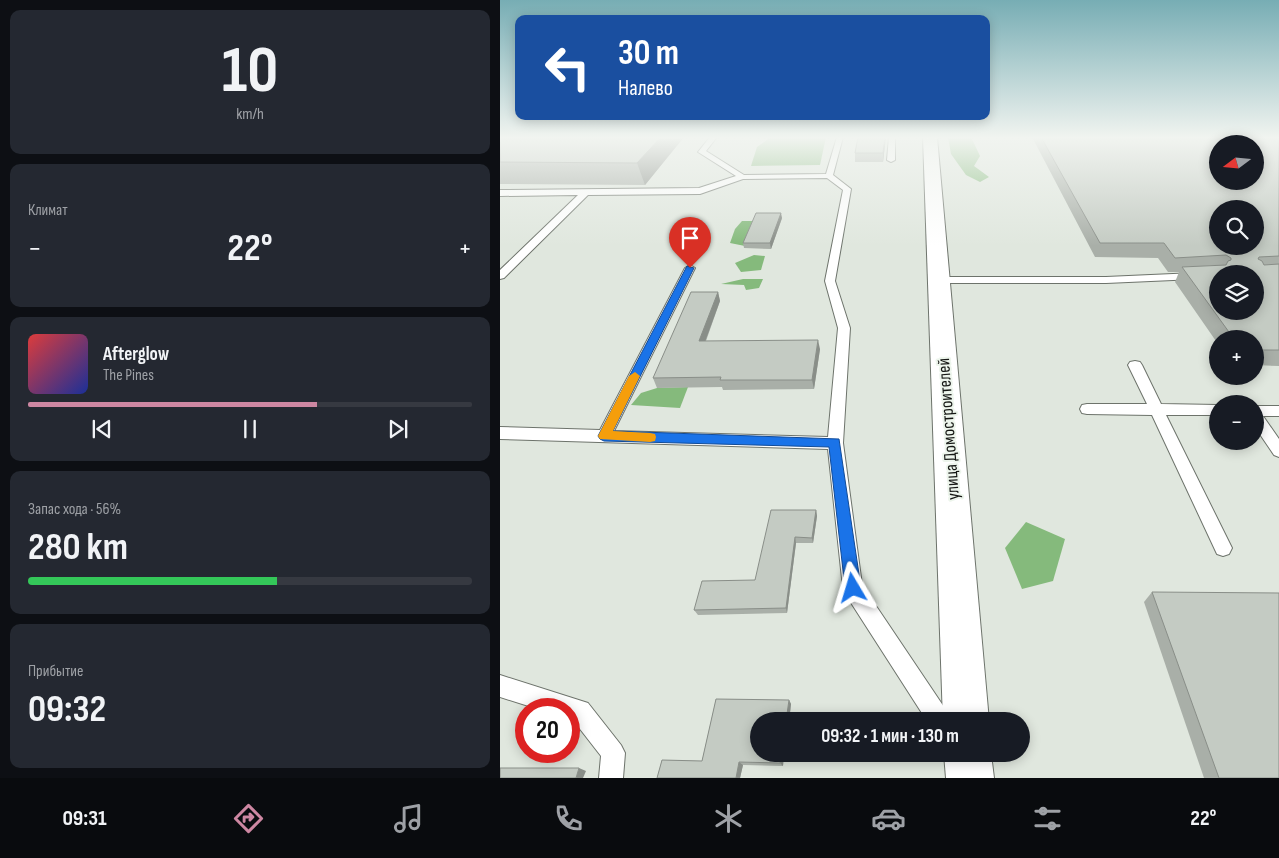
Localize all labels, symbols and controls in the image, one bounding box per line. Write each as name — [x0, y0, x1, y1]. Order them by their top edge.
text: 30 m — [618, 32, 679, 75]
text: 10 — [222, 33, 278, 111]
icon: left — [535, 35, 600, 100]
text: Налево — [618, 75, 673, 102]
text: km/h — [236, 105, 264, 124]
north arrow — [1209, 135, 1264, 190]
map controls — [1209, 135, 1264, 450]
button: search — [1209, 200, 1264, 255]
text: Климат — [28, 201, 68, 220]
pin — [669, 217, 711, 268]
icon: arrive — [676, 224, 704, 252]
text: 22° — [227, 226, 273, 271]
text: − — [28, 232, 42, 265]
text: + — [458, 232, 472, 265]
button: layers — [1209, 265, 1264, 320]
button: + — [1209, 330, 1264, 385]
text: Afterglow — [103, 343, 169, 366]
street label: улица Домостроителей — [933, 357, 964, 501]
text: The Pines — [103, 366, 154, 385]
button: − — [1209, 395, 1264, 450]
icon: previous — [88, 415, 116, 443]
icon: pause — [236, 415, 264, 443]
icon: next — [384, 415, 412, 443]
text: Запас хода · 56% — [28, 500, 121, 519]
text: 280 km — [28, 525, 128, 570]
position arrow — [826, 561, 878, 613]
text: Прибытие — [28, 662, 83, 681]
text: 09:32 — [28, 687, 106, 732]
speed limit sign: 20 — [515, 698, 580, 763]
text: 09:32 · 1 мин · 130 m — [821, 725, 959, 748]
icon: directions — [231, 801, 266, 836]
icon: music — [391, 801, 426, 836]
icon: phone — [551, 801, 586, 836]
icon: climate — [711, 801, 746, 836]
icon: car — [871, 801, 906, 836]
icon: filters — [1030, 801, 1065, 836]
text: 09:31 — [62, 805, 107, 832]
text: 22° — [1190, 805, 1217, 832]

